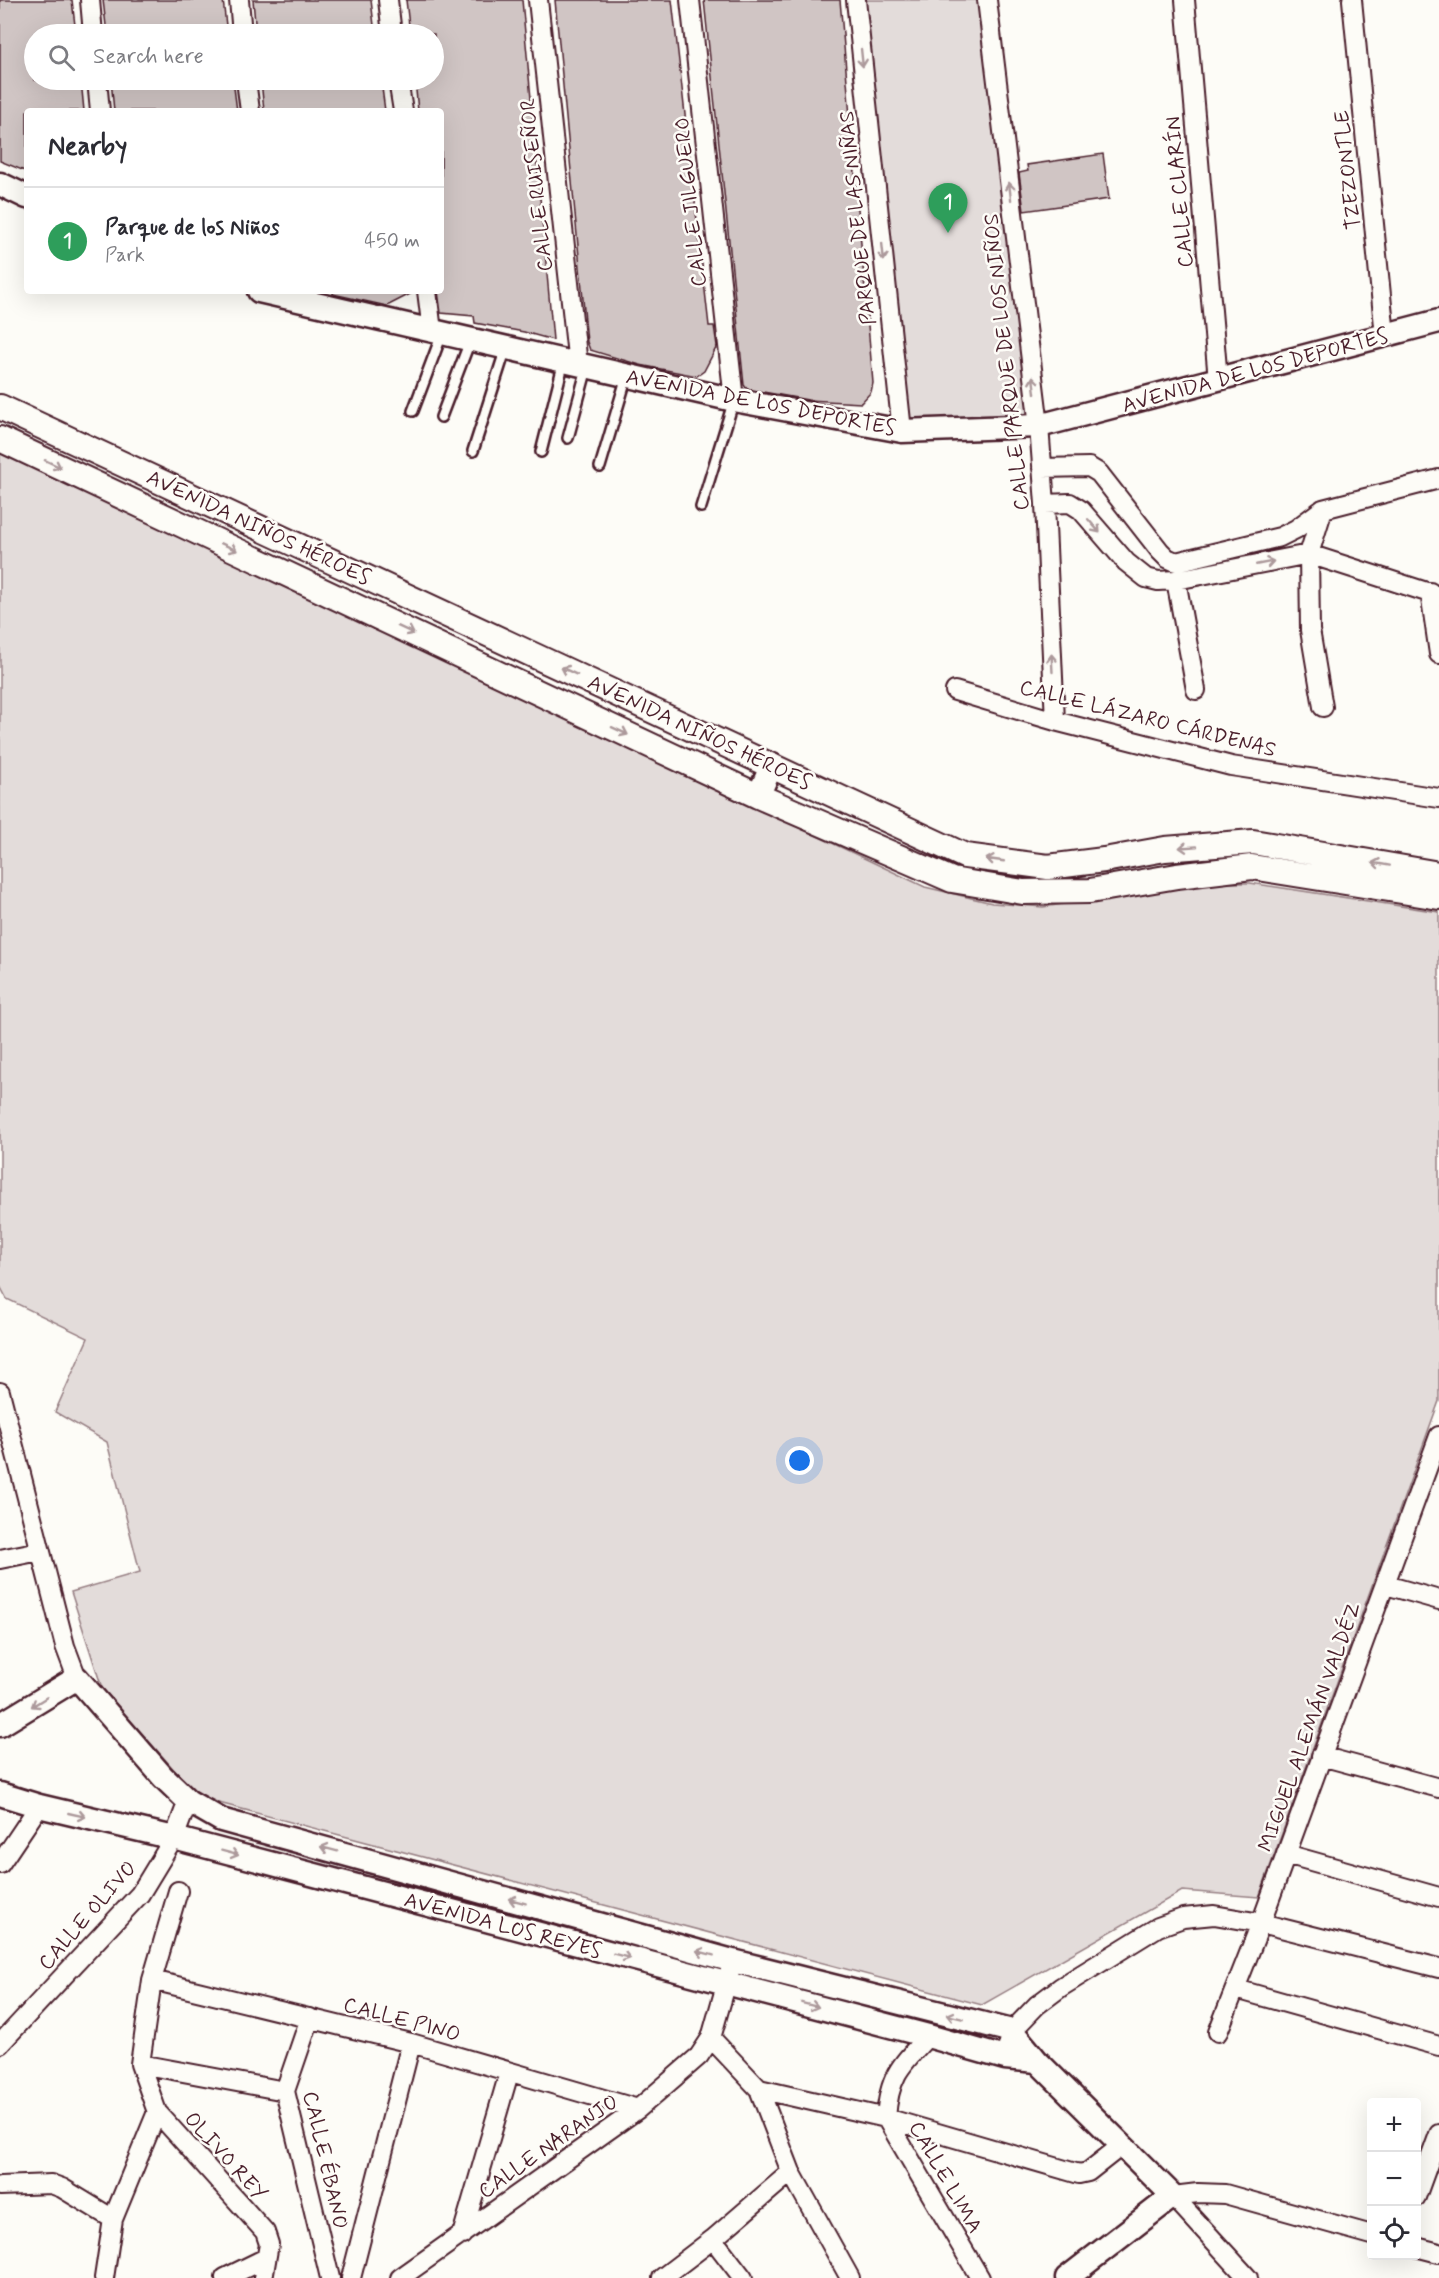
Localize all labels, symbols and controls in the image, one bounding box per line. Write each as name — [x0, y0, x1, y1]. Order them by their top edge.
search box — [24, 24, 444, 90]
icon: search — [45, 41, 78, 74]
text: Search here — [93, 43, 204, 71]
one-way arrow — [857, 48, 868, 68]
street label: CALLE RUISEÑOR — [514, 97, 560, 273]
street label: PARQUE DE LAS NIÑAS — [833, 109, 883, 326]
street label: TZEZONTLE — [1328, 109, 1368, 231]
street label: CALLE CLARÍN — [1159, 115, 1201, 269]
street label: CALLE JILGUERO — [668, 116, 714, 288]
text: Nearby — [48, 130, 127, 164]
one-way arrow — [1004, 182, 1015, 201]
pin: 1 — [928, 184, 968, 233]
street label: CALLE PARQUE DE LOS NIÑOS — [977, 212, 1037, 512]
text: Parque de los Niños — [105, 214, 279, 242]
text: 1 — [63, 228, 72, 255]
text: 450 m — [364, 228, 420, 255]
text: Park — [105, 242, 145, 269]
one-way arrow — [878, 242, 889, 262]
street label: AVENIDA DE LOS DEPORTES — [1119, 322, 1392, 420]
street label: AVENIDA DE LOS DEPORTES — [624, 363, 898, 443]
one-way arrow — [1028, 375, 1039, 395]
one-way arrow — [43, 458, 61, 470]
street label: AVENIDA NIÑOS HÉROES — [142, 464, 375, 592]
one-way arrow — [1087, 518, 1101, 533]
one-way arrow — [220, 541, 238, 553]
one-way arrow — [1255, 557, 1274, 568]
one-way arrow — [396, 624, 414, 636]
one-way arrow — [1047, 653, 1058, 673]
one-way arrow — [560, 664, 578, 676]
street label: AVENIDA NIÑOS HÉROES — [583, 669, 816, 797]
street label: CALLE LÁZARO CÁRDENAS — [1017, 674, 1279, 764]
one-way arrow — [611, 725, 629, 737]
one-way arrow — [1179, 842, 1199, 853]
one-way arrow — [986, 854, 1006, 865]
one-way arrow — [1372, 858, 1392, 869]
your location — [785, 1446, 814, 1475]
street label: MIGUEL ALEMÁN VALDÉZ — [1252, 1599, 1368, 1856]
one-way arrow — [31, 1696, 48, 1708]
one-way arrow — [66, 1810, 86, 1821]
one-way arrow — [320, 1843, 339, 1855]
one-way arrow — [220, 1847, 239, 1859]
street label: CALLE OLIVO — [32, 1855, 143, 1976]
street label: AVENIDA LOS REYES — [401, 1886, 605, 1966]
one-way arrow — [508, 1895, 527, 1907]
one-way arrow — [696, 1947, 715, 1958]
one-way arrow — [612, 1951, 631, 1962]
street label: CALLE PINO — [340, 1991, 463, 2049]
one-way arrow — [801, 2000, 820, 2012]
one-way arrow — [946, 2010, 965, 2022]
street label: CALLE NARANJO — [473, 2088, 624, 2206]
street label: CALLE ÉBANO — [296, 2089, 354, 2232]
map controls — [1367, 2098, 1421, 2260]
button: + — [1367, 2098, 1421, 2152]
street label: OLIVO REY — [178, 2106, 273, 2207]
street label: CALLE LIMA — [902, 2116, 989, 2239]
button: − — [1367, 2152, 1421, 2206]
button: locate — [1367, 2206, 1421, 2260]

